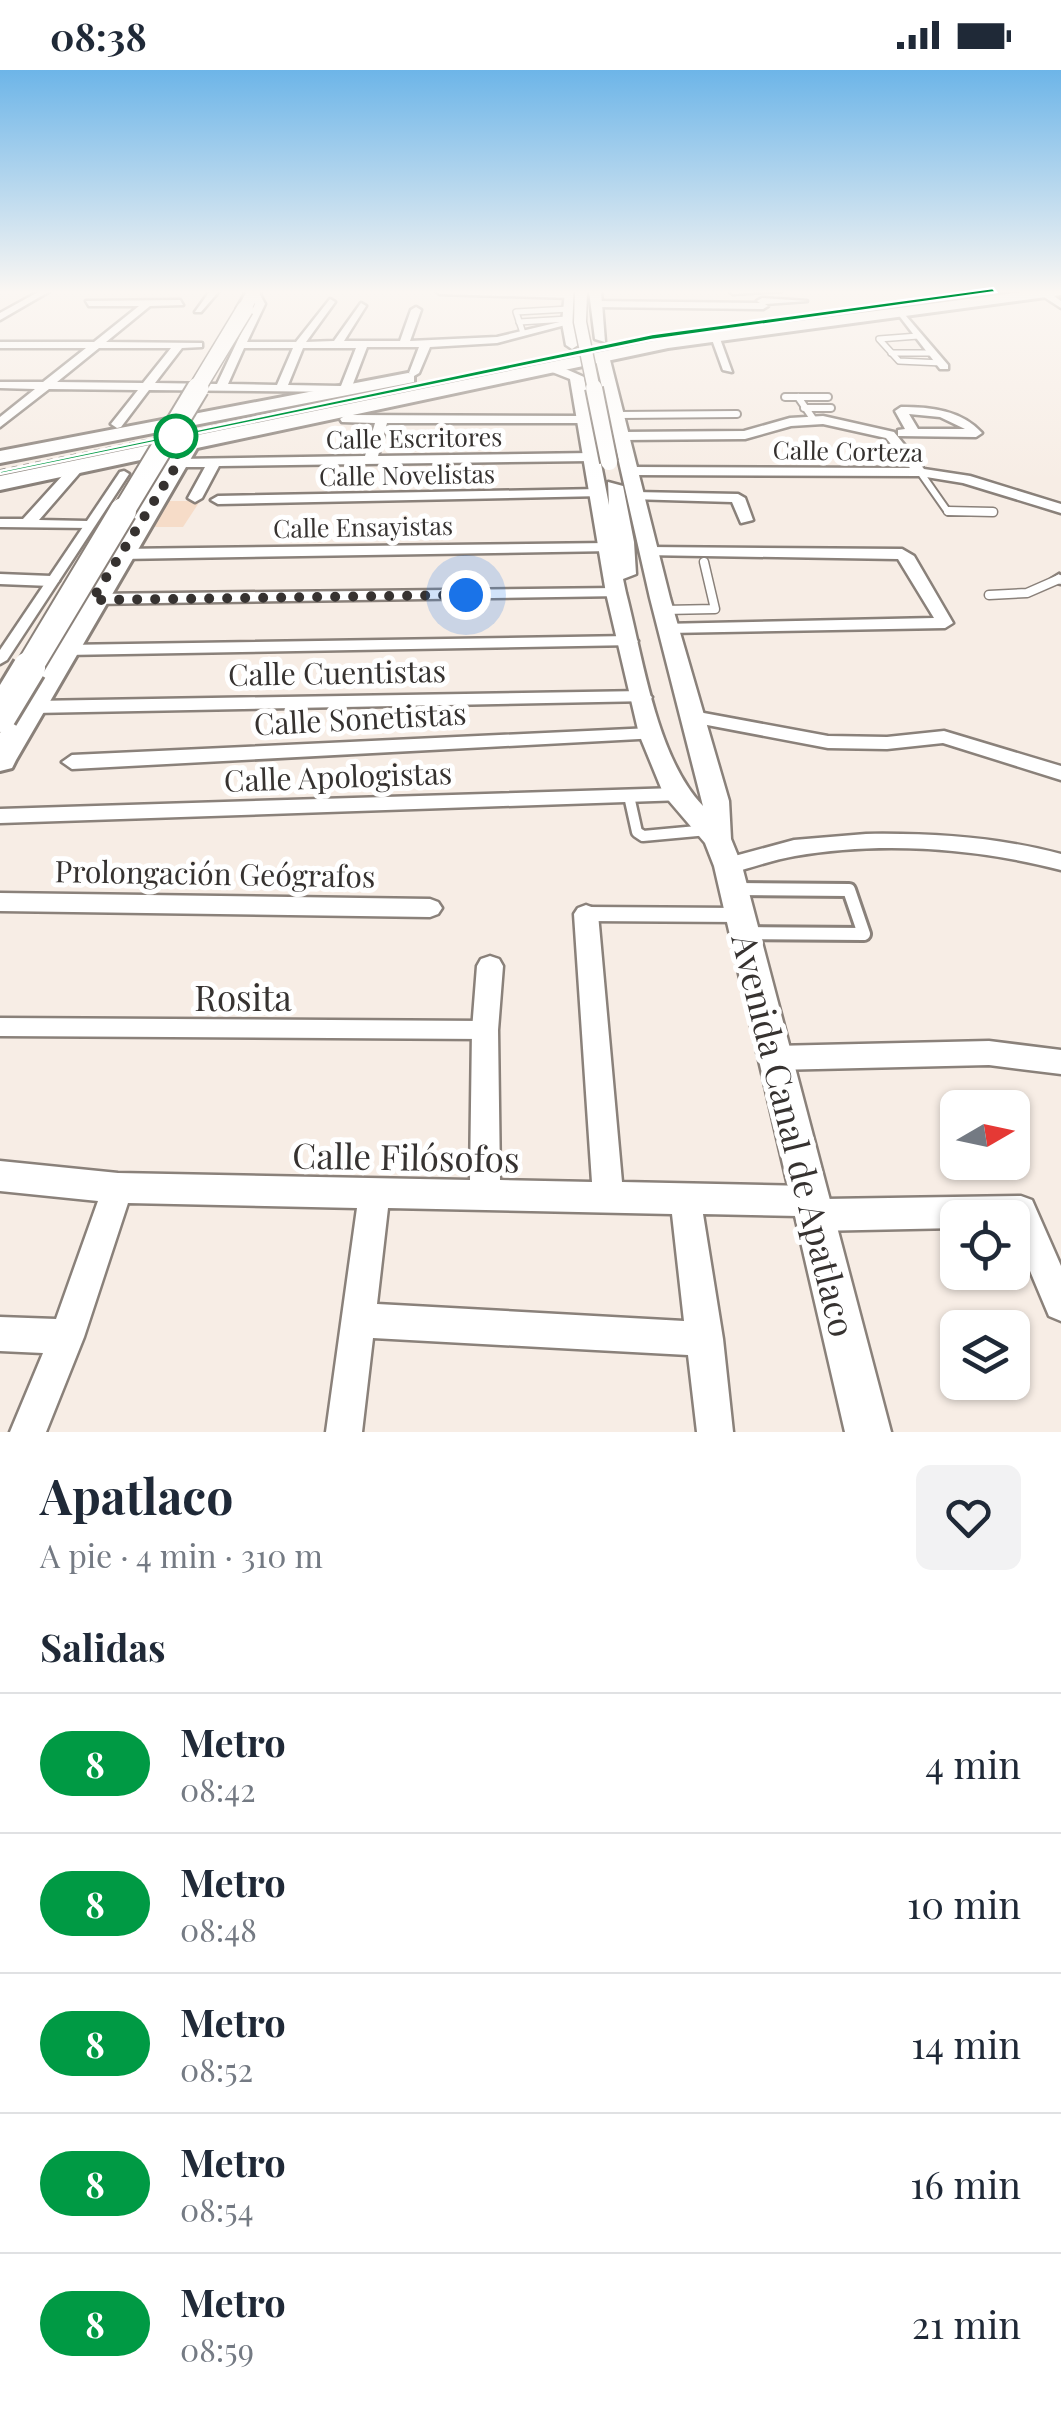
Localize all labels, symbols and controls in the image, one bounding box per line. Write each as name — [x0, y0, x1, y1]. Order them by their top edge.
text: 08:38 — [50, 10, 147, 61]
unlabelled marker — [155, 415, 197, 457]
street label: Calle Escritores — [325, 419, 503, 455]
street label: Calle Corteza — [772, 432, 924, 468]
street label: Calle Novelistas — [319, 456, 495, 492]
street label: Calle Ensayistas — [273, 508, 453, 544]
your location — [441, 570, 491, 620]
street label: Calle Cuentistas — [228, 650, 446, 694]
street label: Calle Sonetistas — [253, 692, 467, 744]
street label: Calle Apologistas — [223, 752, 453, 800]
street label: Prolongación Geógrafos — [54, 850, 376, 896]
street label: Avenida Canal de Apatlaco — [722, 928, 868, 1341]
street label: Rosita — [194, 973, 292, 1020]
north arrow — [940, 1090, 1030, 1180]
map controls — [940, 1090, 1030, 1400]
street label: Calle Filósofos — [292, 1131, 520, 1181]
button: locate — [940, 1200, 1030, 1290]
button: layers — [940, 1310, 1030, 1400]
text: Apatlaco — [40, 1463, 233, 1527]
button: heart — [916, 1465, 1021, 1570]
text: A pie · 4 min · 310 m — [40, 1533, 323, 1576]
text: Salidas — [40, 1621, 166, 1672]
text: Metro — [180, 1716, 286, 1767]
text: 4 min — [925, 1738, 1021, 1789]
text: 8 — [85, 1740, 105, 1787]
text: 08:42 — [180, 1767, 256, 1810]
text: Metro — [180, 1856, 286, 1907]
text: 10 min — [907, 1878, 1021, 1929]
text: 8 — [85, 1880, 105, 1927]
text: 08:48 — [180, 1907, 257, 1950]
text: Metro — [180, 1996, 286, 2047]
text: 14 min — [911, 2018, 1021, 2069]
text: 8 — [85, 2020, 105, 2067]
text: 08:52 — [180, 2047, 253, 2090]
text: Metro — [180, 2136, 286, 2187]
text: 16 min — [910, 2158, 1021, 2209]
text: 8 — [85, 2160, 105, 2207]
text: 08:54 — [180, 2187, 253, 2230]
text: Metro — [180, 2276, 286, 2327]
text: 21 min — [912, 2298, 1021, 2349]
text: 8 — [85, 2300, 105, 2347]
text: 08:59 — [180, 2327, 254, 2370]

